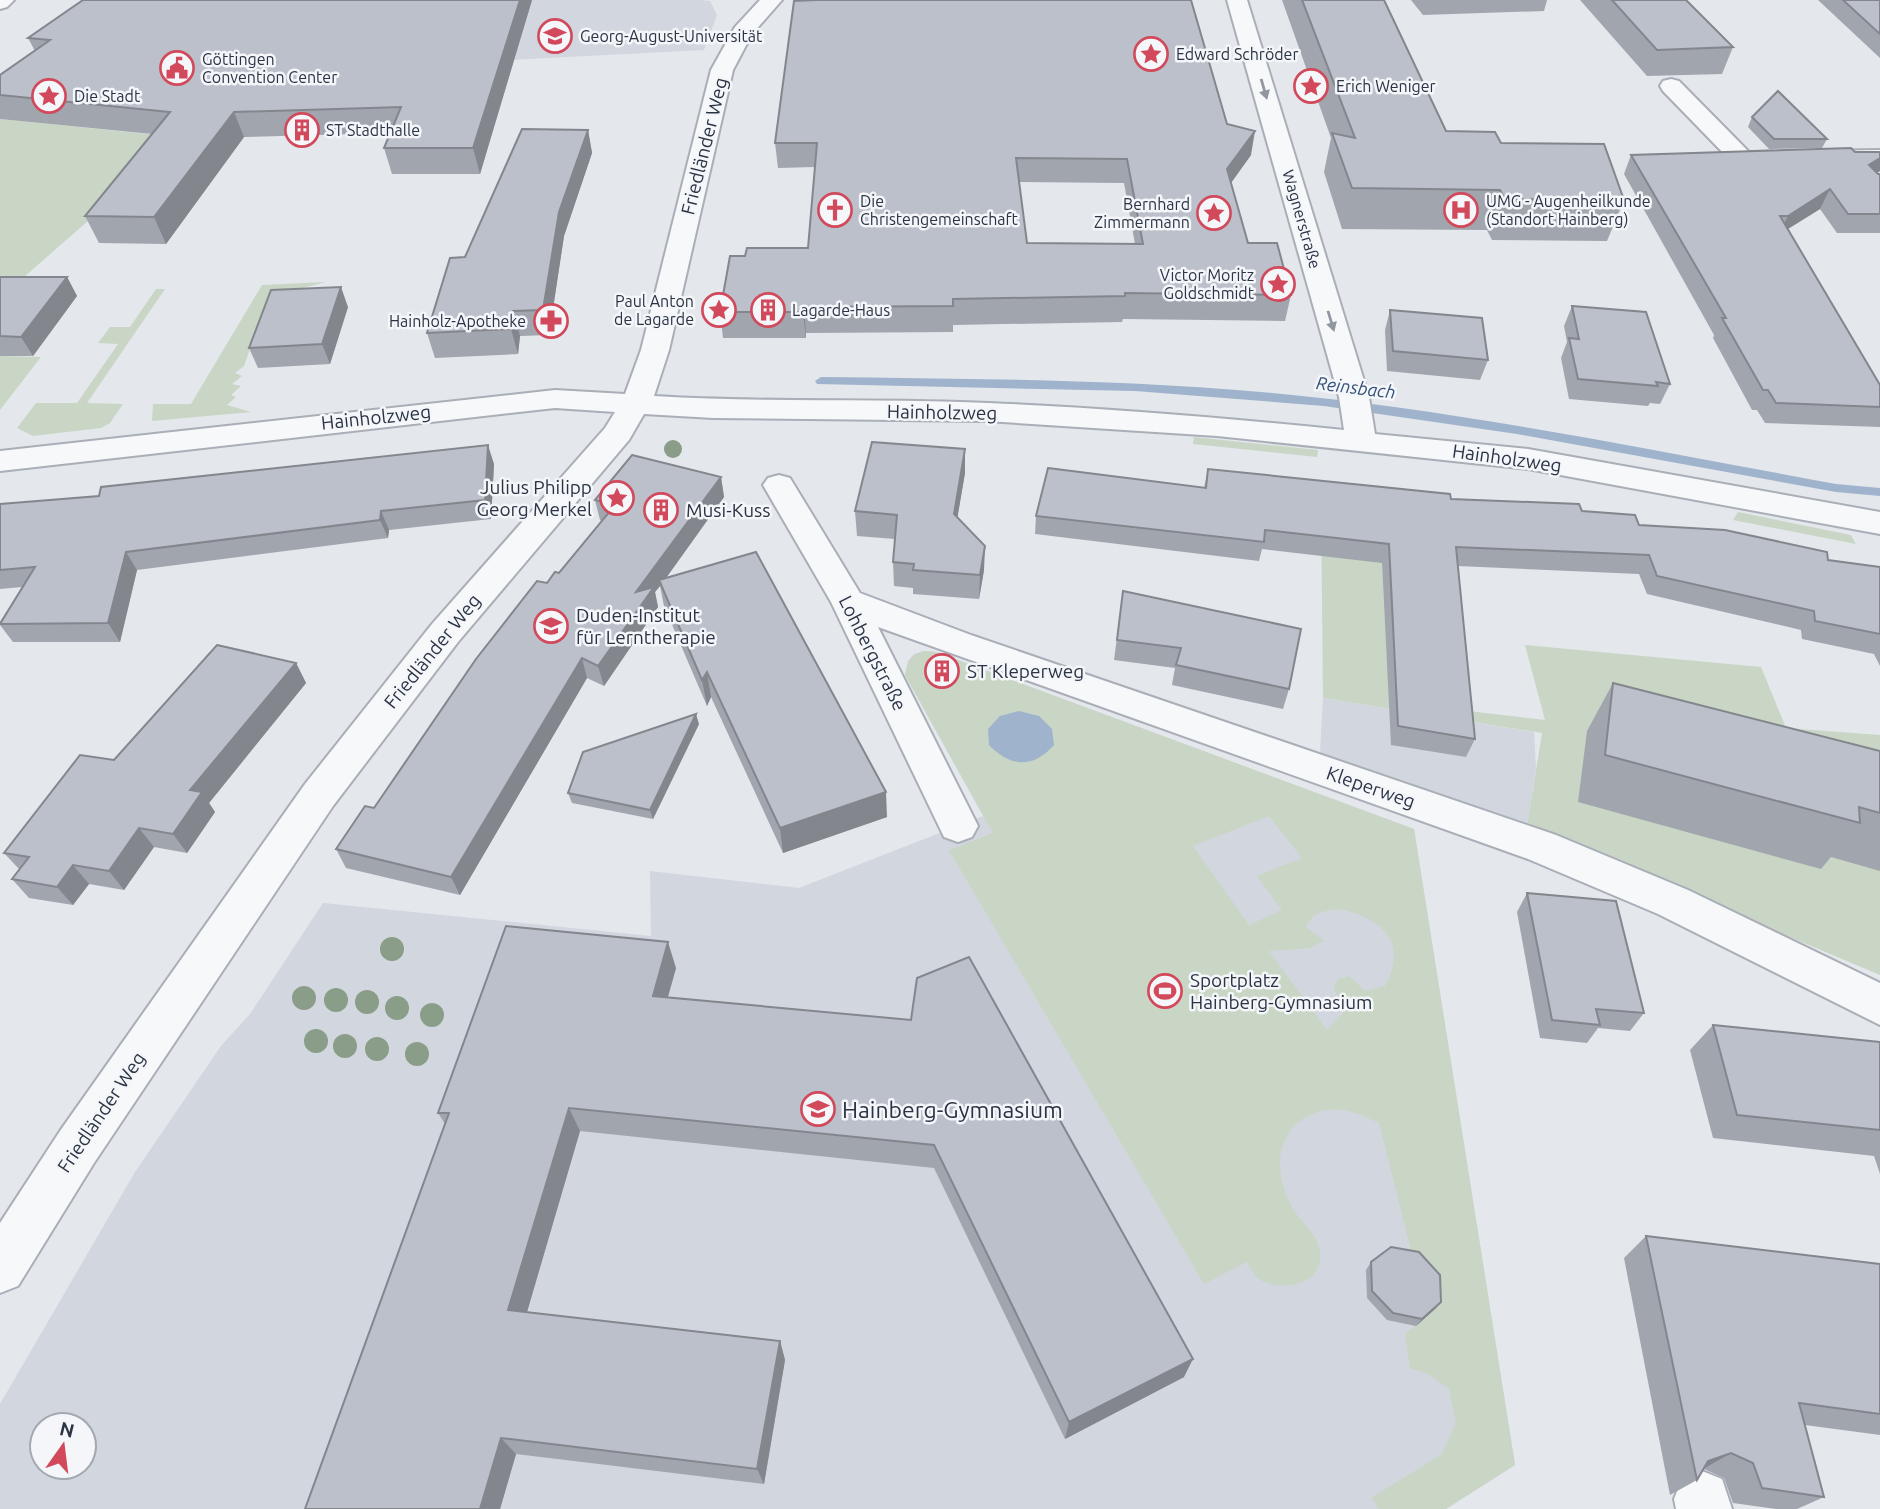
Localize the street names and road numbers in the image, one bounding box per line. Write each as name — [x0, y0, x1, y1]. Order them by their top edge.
street label: Friedländer Weg — [676, 75, 732, 217]
street label: Wagnerstraße — [1279, 168, 1325, 270]
street label: Hainholzweg — [320, 400, 432, 434]
street label: Hainholzweg — [887, 400, 997, 424]
street label: Hainholzweg — [1451, 439, 1563, 477]
street label: Friedländer Weg — [379, 589, 485, 713]
street label: Lohbergstraße — [835, 592, 911, 714]
street label: Kleperweg — [1324, 762, 1418, 812]
street label: Friedländer Weg — [53, 1048, 149, 1176]

